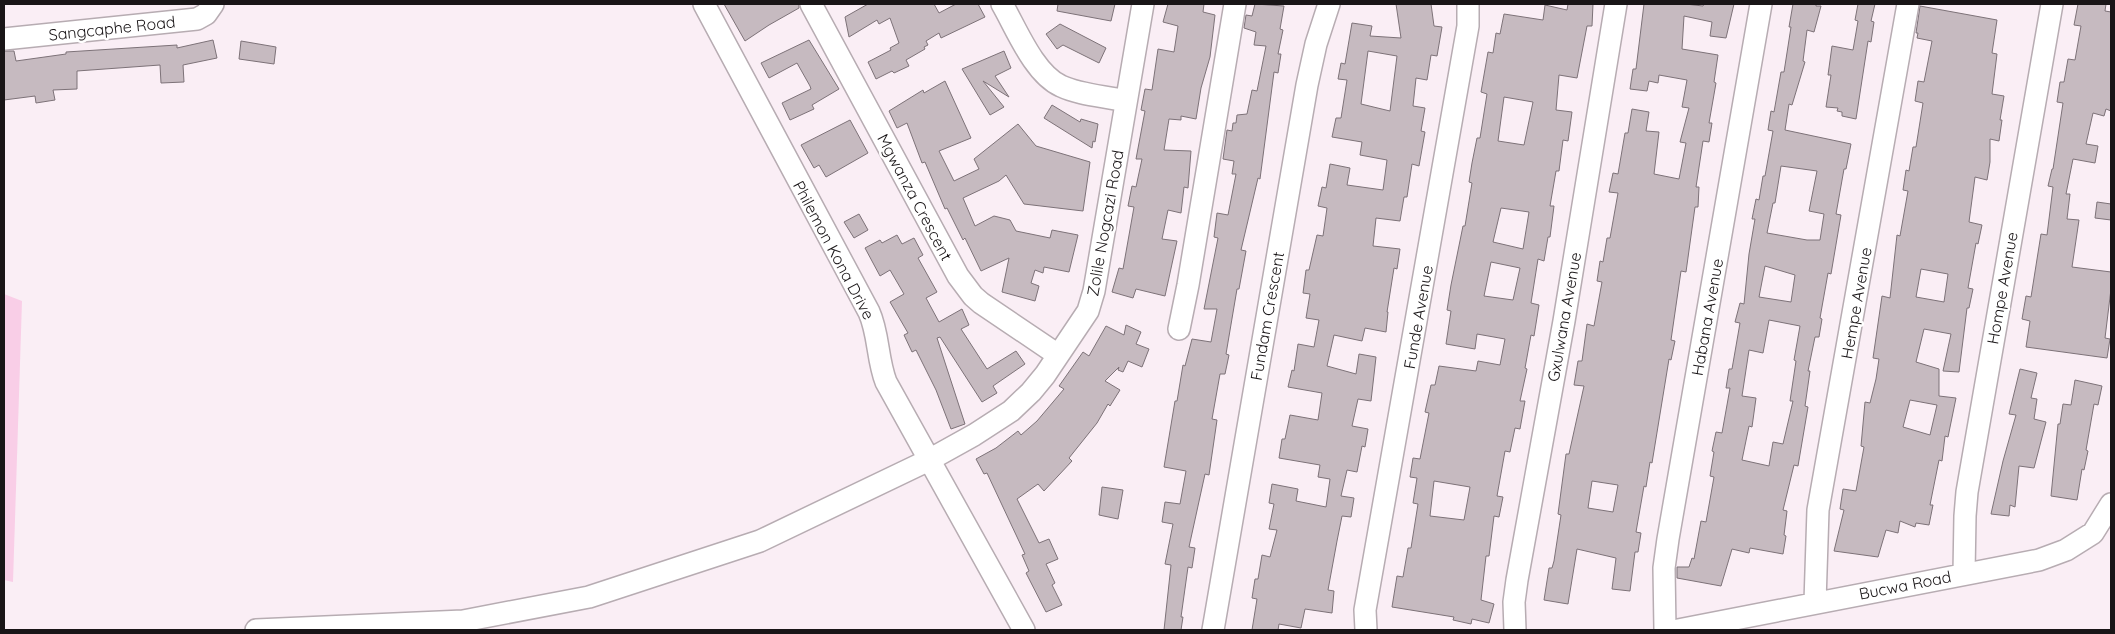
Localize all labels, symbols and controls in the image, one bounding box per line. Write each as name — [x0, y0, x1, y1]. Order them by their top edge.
street label: Sangcaphe Road — [48, 11, 176, 45]
street label: Mgwanza Crescent — [873, 130, 957, 264]
street label: Zolile Nogcazi Road — [1082, 148, 1128, 298]
street label: Philemon Kona Drive — [789, 177, 879, 323]
street label: Hompe Avenue — [1982, 230, 2022, 346]
street label: Hempe Avenue — [1836, 246, 1876, 360]
street label: Fundam Crescent — [1246, 250, 1288, 382]
street label: Gxulwana Avenue — [1543, 251, 1585, 383]
street label: Habana Avenue — [1687, 257, 1727, 377]
street label: Funde Avenue — [1399, 264, 1437, 370]
street label: Bucwa Road — [1857, 566, 1953, 604]

